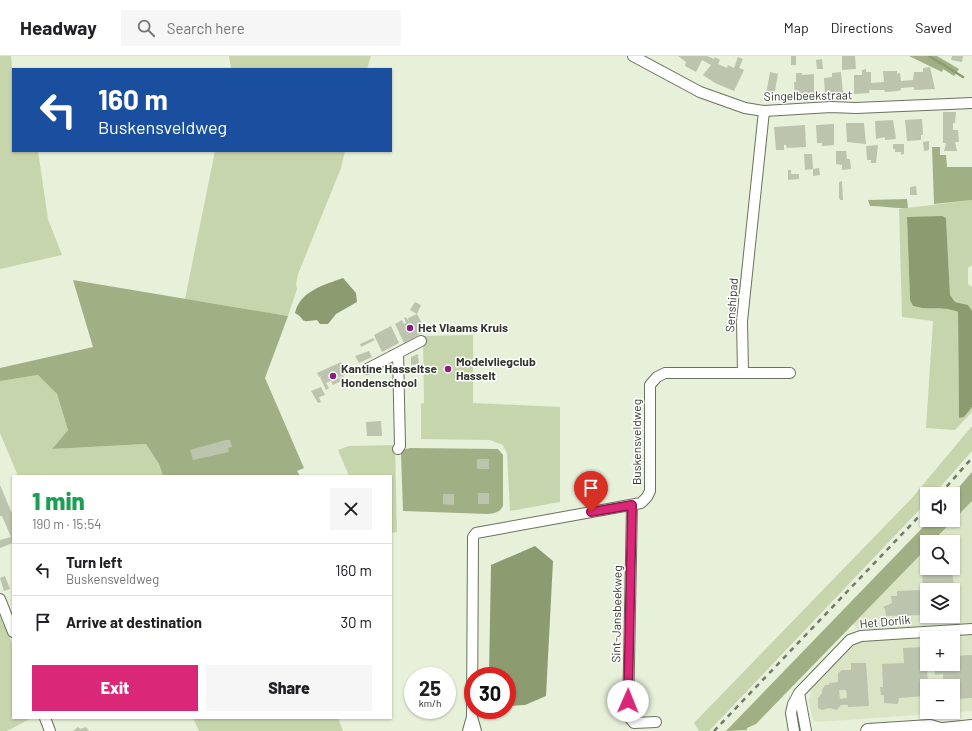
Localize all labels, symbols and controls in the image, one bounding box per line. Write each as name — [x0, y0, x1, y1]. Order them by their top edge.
search box — [121, 10, 401, 46]
text: Headway — [20, 16, 97, 39]
icon: search — [135, 17, 157, 39]
text: Search here — [167, 19, 245, 37]
text: Map — [784, 19, 809, 36]
text: Directions — [831, 19, 893, 36]
text: Saved — [915, 19, 952, 36]
text: 160 m — [98, 82, 168, 116]
icon: left — [32, 84, 84, 136]
street label: Singelbeekstraat — [764, 87, 852, 103]
text: Buskensveldweg — [98, 116, 227, 138]
street label: Senshipad — [722, 277, 740, 333]
place label: Het Vlaams Kruis — [418, 320, 508, 334]
marker: Het Vlaams Kruis — [405, 323, 415, 333]
place label: Modelvliegclub Hasselt — [456, 354, 536, 382]
place label: Kantine Hasseltse Hondenschool — [341, 361, 437, 389]
marker: Modelvliegclub Hasselt — [443, 364, 453, 374]
marker: Kantine Hasseltse Hondenschool — [328, 371, 338, 381]
street label: Buskensveldweg — [629, 399, 643, 485]
pin — [574, 471, 608, 512]
icon: arrive — [580, 477, 602, 499]
text: 1 min — [32, 486, 85, 515]
map controls — [920, 487, 960, 719]
button: sound — [920, 487, 960, 527]
button: close — [330, 488, 372, 530]
text: 190 m · 15:54 — [32, 516, 101, 532]
button: search — [920, 535, 960, 575]
text: Turn left — [66, 553, 122, 571]
icon: left — [32, 559, 54, 581]
text: 160 m — [335, 561, 372, 579]
street label: Sint-Jansbeekweg — [608, 565, 624, 663]
text: Buskensveldweg — [66, 571, 159, 587]
button: layers — [920, 583, 960, 623]
icon: arrive — [32, 611, 54, 633]
street label: Het Dorlik — [859, 612, 911, 630]
text: Arrive at destination — [66, 613, 202, 631]
text: 30 m — [340, 613, 372, 631]
button: + — [920, 631, 960, 671]
button: Exit — [32, 665, 198, 711]
button: Share — [206, 665, 372, 711]
speed limit sign: 30 — [464, 667, 516, 719]
text: 25 — [419, 676, 441, 700]
button: − — [920, 679, 960, 719]
position arrow — [607, 680, 649, 722]
text: km/h — [419, 697, 441, 709]

